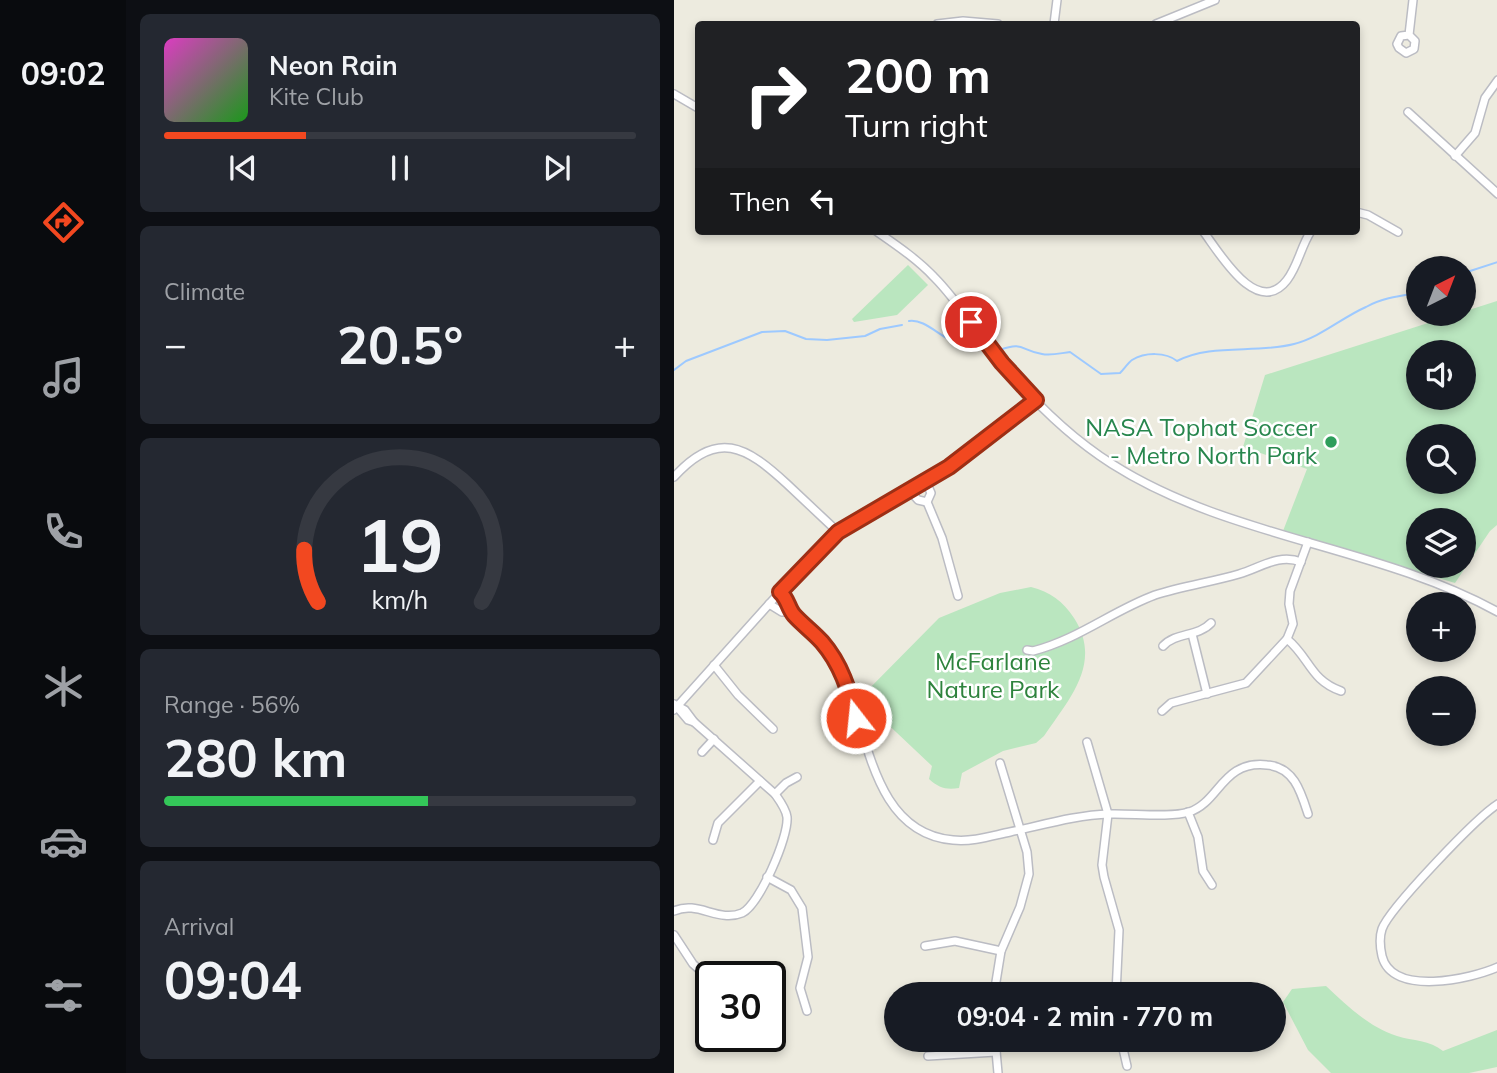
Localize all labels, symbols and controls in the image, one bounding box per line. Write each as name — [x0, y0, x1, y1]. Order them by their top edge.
text: 200 m — [845, 44, 991, 105]
text: Neon Rain — [269, 49, 398, 82]
icon: right — [730, 49, 821, 140]
text: 09:02 — [21, 53, 105, 93]
text: Kite Club — [269, 82, 364, 111]
text: Turn right — [845, 105, 988, 145]
icon: previous — [224, 149, 262, 187]
icon: pause — [381, 149, 419, 187]
icon: next — [538, 149, 576, 187]
icon: left — [804, 182, 842, 220]
text: Then — [730, 185, 790, 218]
icon: directions — [39, 198, 88, 247]
north arrow — [1406, 256, 1476, 326]
map controls — [1406, 256, 1476, 746]
text: Climate — [164, 277, 245, 306]
pin — [941, 292, 1001, 352]
icon: arrive — [952, 303, 990, 341]
text: 20.5° — [337, 312, 463, 377]
text: − — [164, 320, 187, 368]
text: + — [613, 320, 636, 368]
button: sound — [1406, 340, 1476, 410]
icon: music — [39, 353, 88, 402]
place label: NASA Tophat Soccer - Metro North Park — [1085, 412, 1318, 470]
button: search — [1406, 424, 1476, 494]
marker: NASA Tophat Soccer - Metro North Park — [1323, 434, 1339, 450]
text: 19 — [356, 500, 444, 591]
icon: phone — [39, 507, 88, 556]
button: layers — [1406, 508, 1476, 578]
text: km/h — [372, 584, 428, 615]
button: + — [1406, 592, 1476, 662]
park label: McFarlane Nature Park — [927, 646, 1060, 704]
icon: climate — [39, 662, 88, 711]
button: − — [1406, 676, 1476, 746]
position arrow — [819, 681, 893, 755]
text: Range · 56% — [164, 690, 300, 719]
text: 280 km — [164, 725, 347, 790]
icon: car — [39, 817, 88, 866]
text: Arrival — [164, 912, 234, 941]
text: 09:04 — [164, 947, 302, 1012]
speed limit sign: 30 — [695, 961, 786, 1052]
icon: filters — [39, 971, 88, 1020]
text: 09:04 · 2 min · 770 m — [957, 1000, 1213, 1033]

